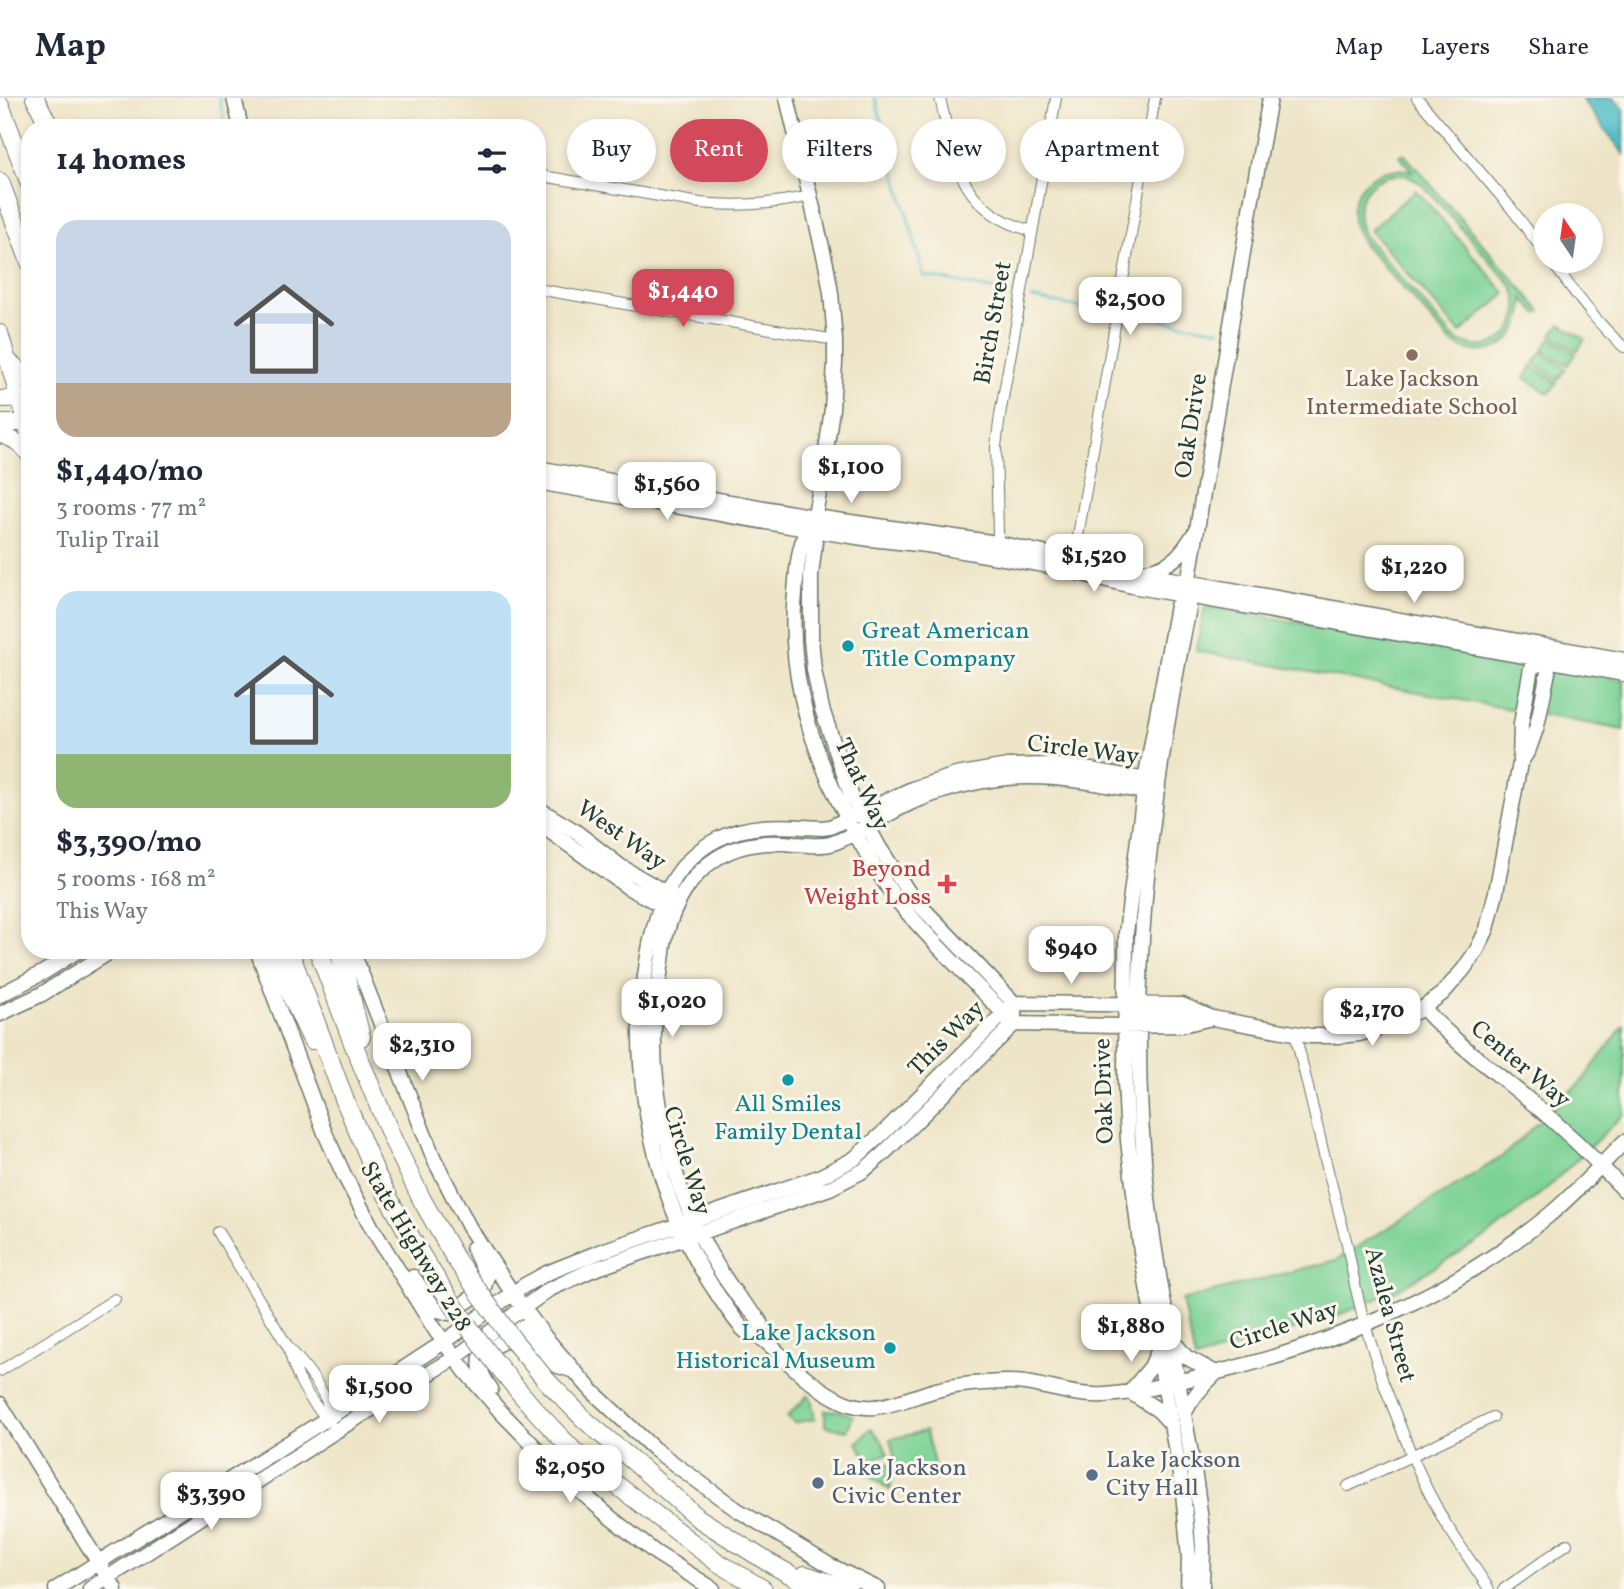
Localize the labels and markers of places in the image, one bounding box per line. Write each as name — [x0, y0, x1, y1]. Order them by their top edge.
pin: $1,440 — [626, 270, 740, 329]
pin: $2,500 — [1073, 278, 1187, 337]
marker: Lake Jackson Intermediate School — [1404, 347, 1420, 363]
place label: Lake Jackson Intermediate School — [1306, 363, 1518, 425]
pin: $1,100 — [794, 446, 908, 505]
pin: $1,560 — [610, 462, 724, 522]
pin: $1,520 — [1037, 534, 1151, 594]
pin: $1,220 — [1357, 546, 1471, 605]
place label: Great American Title Company — [862, 615, 1030, 677]
marker: Great American Title Company — [840, 638, 856, 654]
place label: Beyond Weight Loss — [804, 853, 931, 915]
marker: Beyond Weight Loss — [937, 874, 957, 894]
pin: $940 — [1030, 926, 1112, 986]
pin: $1,020 — [615, 979, 729, 1039]
pin: $2,170 — [1315, 988, 1429, 1048]
pin: $2,310 — [365, 1024, 479, 1083]
marker: All Smiles Family Dental — [780, 1072, 796, 1088]
place label: All Smiles Family Dental — [714, 1088, 862, 1150]
pin: $1,880 — [1074, 1304, 1188, 1364]
place label: Lake Jackson Historical Museum — [676, 1317, 876, 1379]
marker: Lake Jackson Historical Museum — [882, 1340, 898, 1356]
pin: $1,500 — [322, 1366, 436, 1425]
place label: Lake Jackson City Hall — [1106, 1444, 1241, 1506]
pin: $2,050 — [513, 1446, 627, 1505]
place label: Lake Jackson Civic Center — [832, 1452, 967, 1514]
marker: Lake Jackson City Hall — [1084, 1467, 1100, 1483]
pin: $3,390 — [154, 1472, 268, 1532]
marker: Lake Jackson Civic Center — [810, 1475, 826, 1491]

